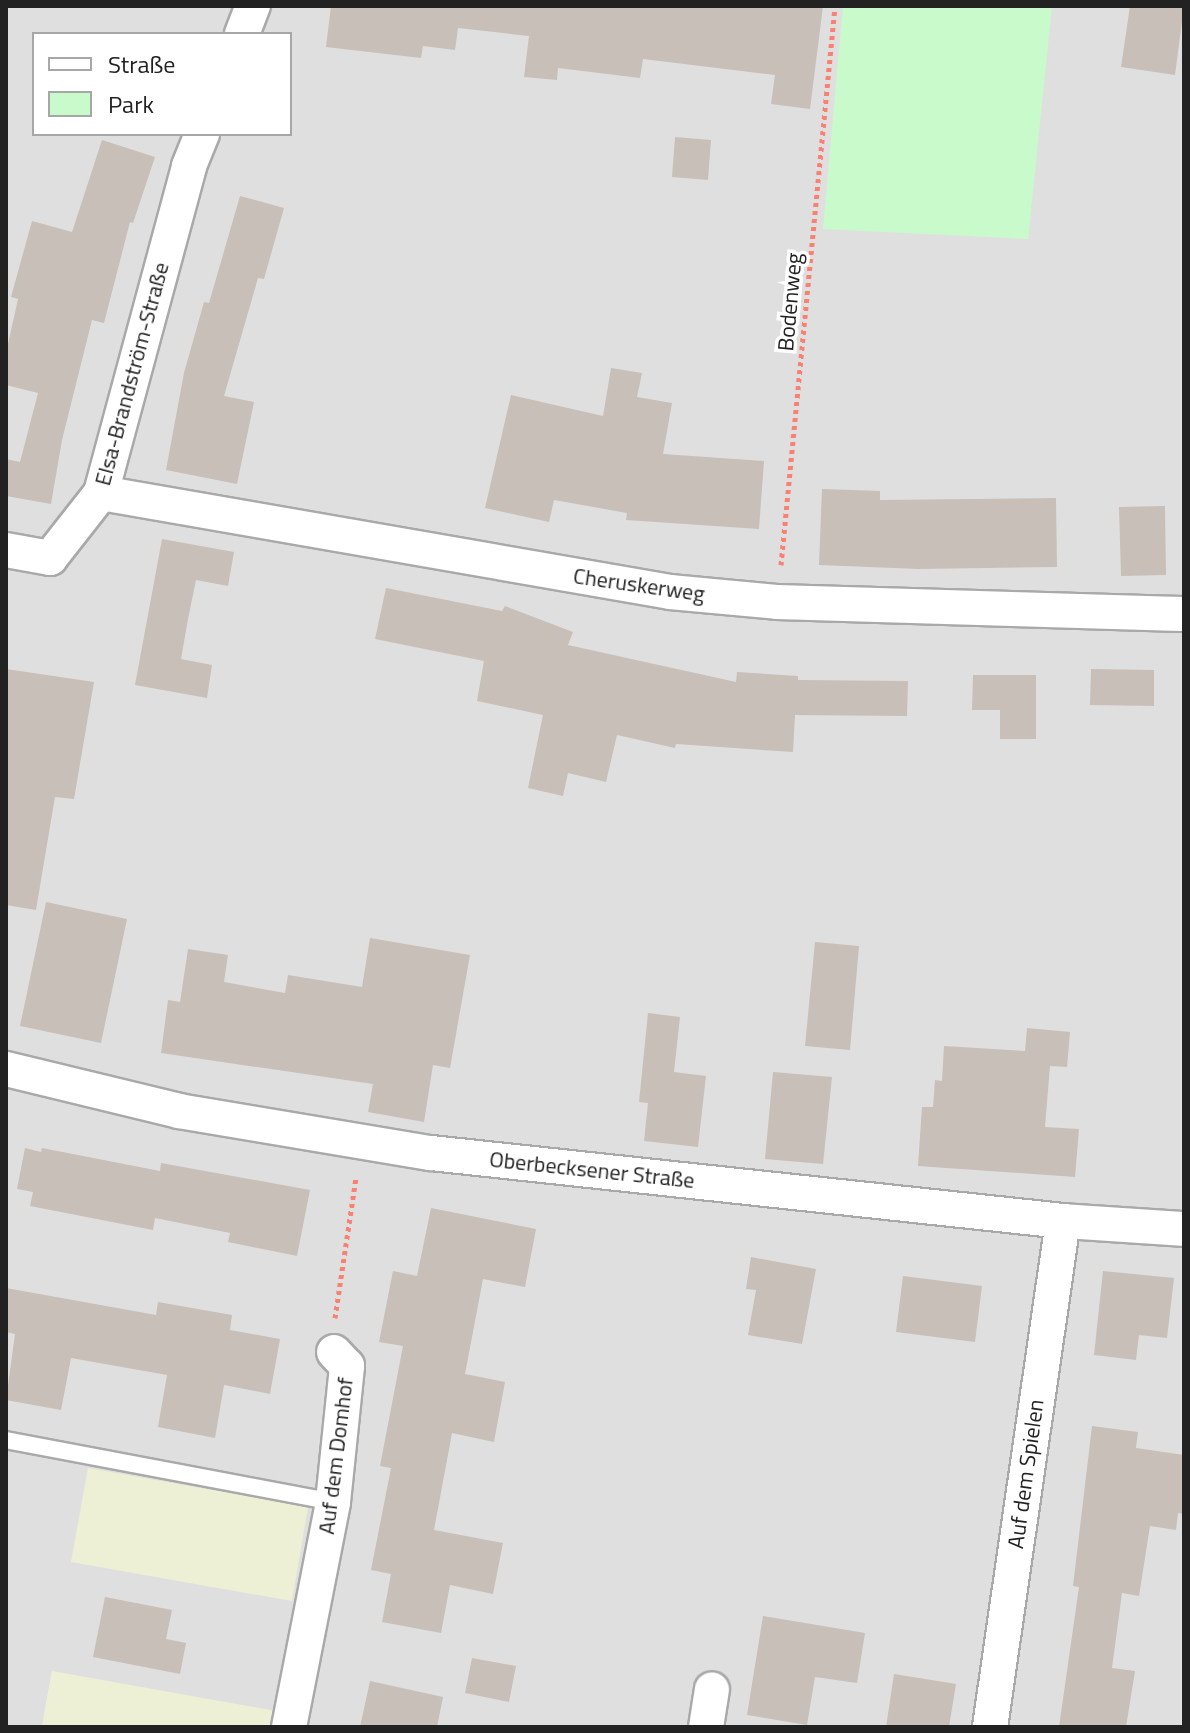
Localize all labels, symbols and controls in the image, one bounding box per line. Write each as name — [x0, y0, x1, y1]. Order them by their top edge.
legend — [32, 32, 292, 136]
text: Straße — [108, 46, 175, 82]
text: Park — [108, 86, 154, 122]
street label: Bodenweg — [773, 252, 807, 352]
street label: Elsa-Brandström-Straße — [89, 260, 175, 488]
street label: Cheruskerweg — [572, 563, 706, 607]
street label: Oberbecksener Straße — [488, 1146, 696, 1194]
street label: Auf dem Domhof — [313, 1376, 359, 1536]
street label: Auf dem Spielen — [1002, 1398, 1050, 1550]

